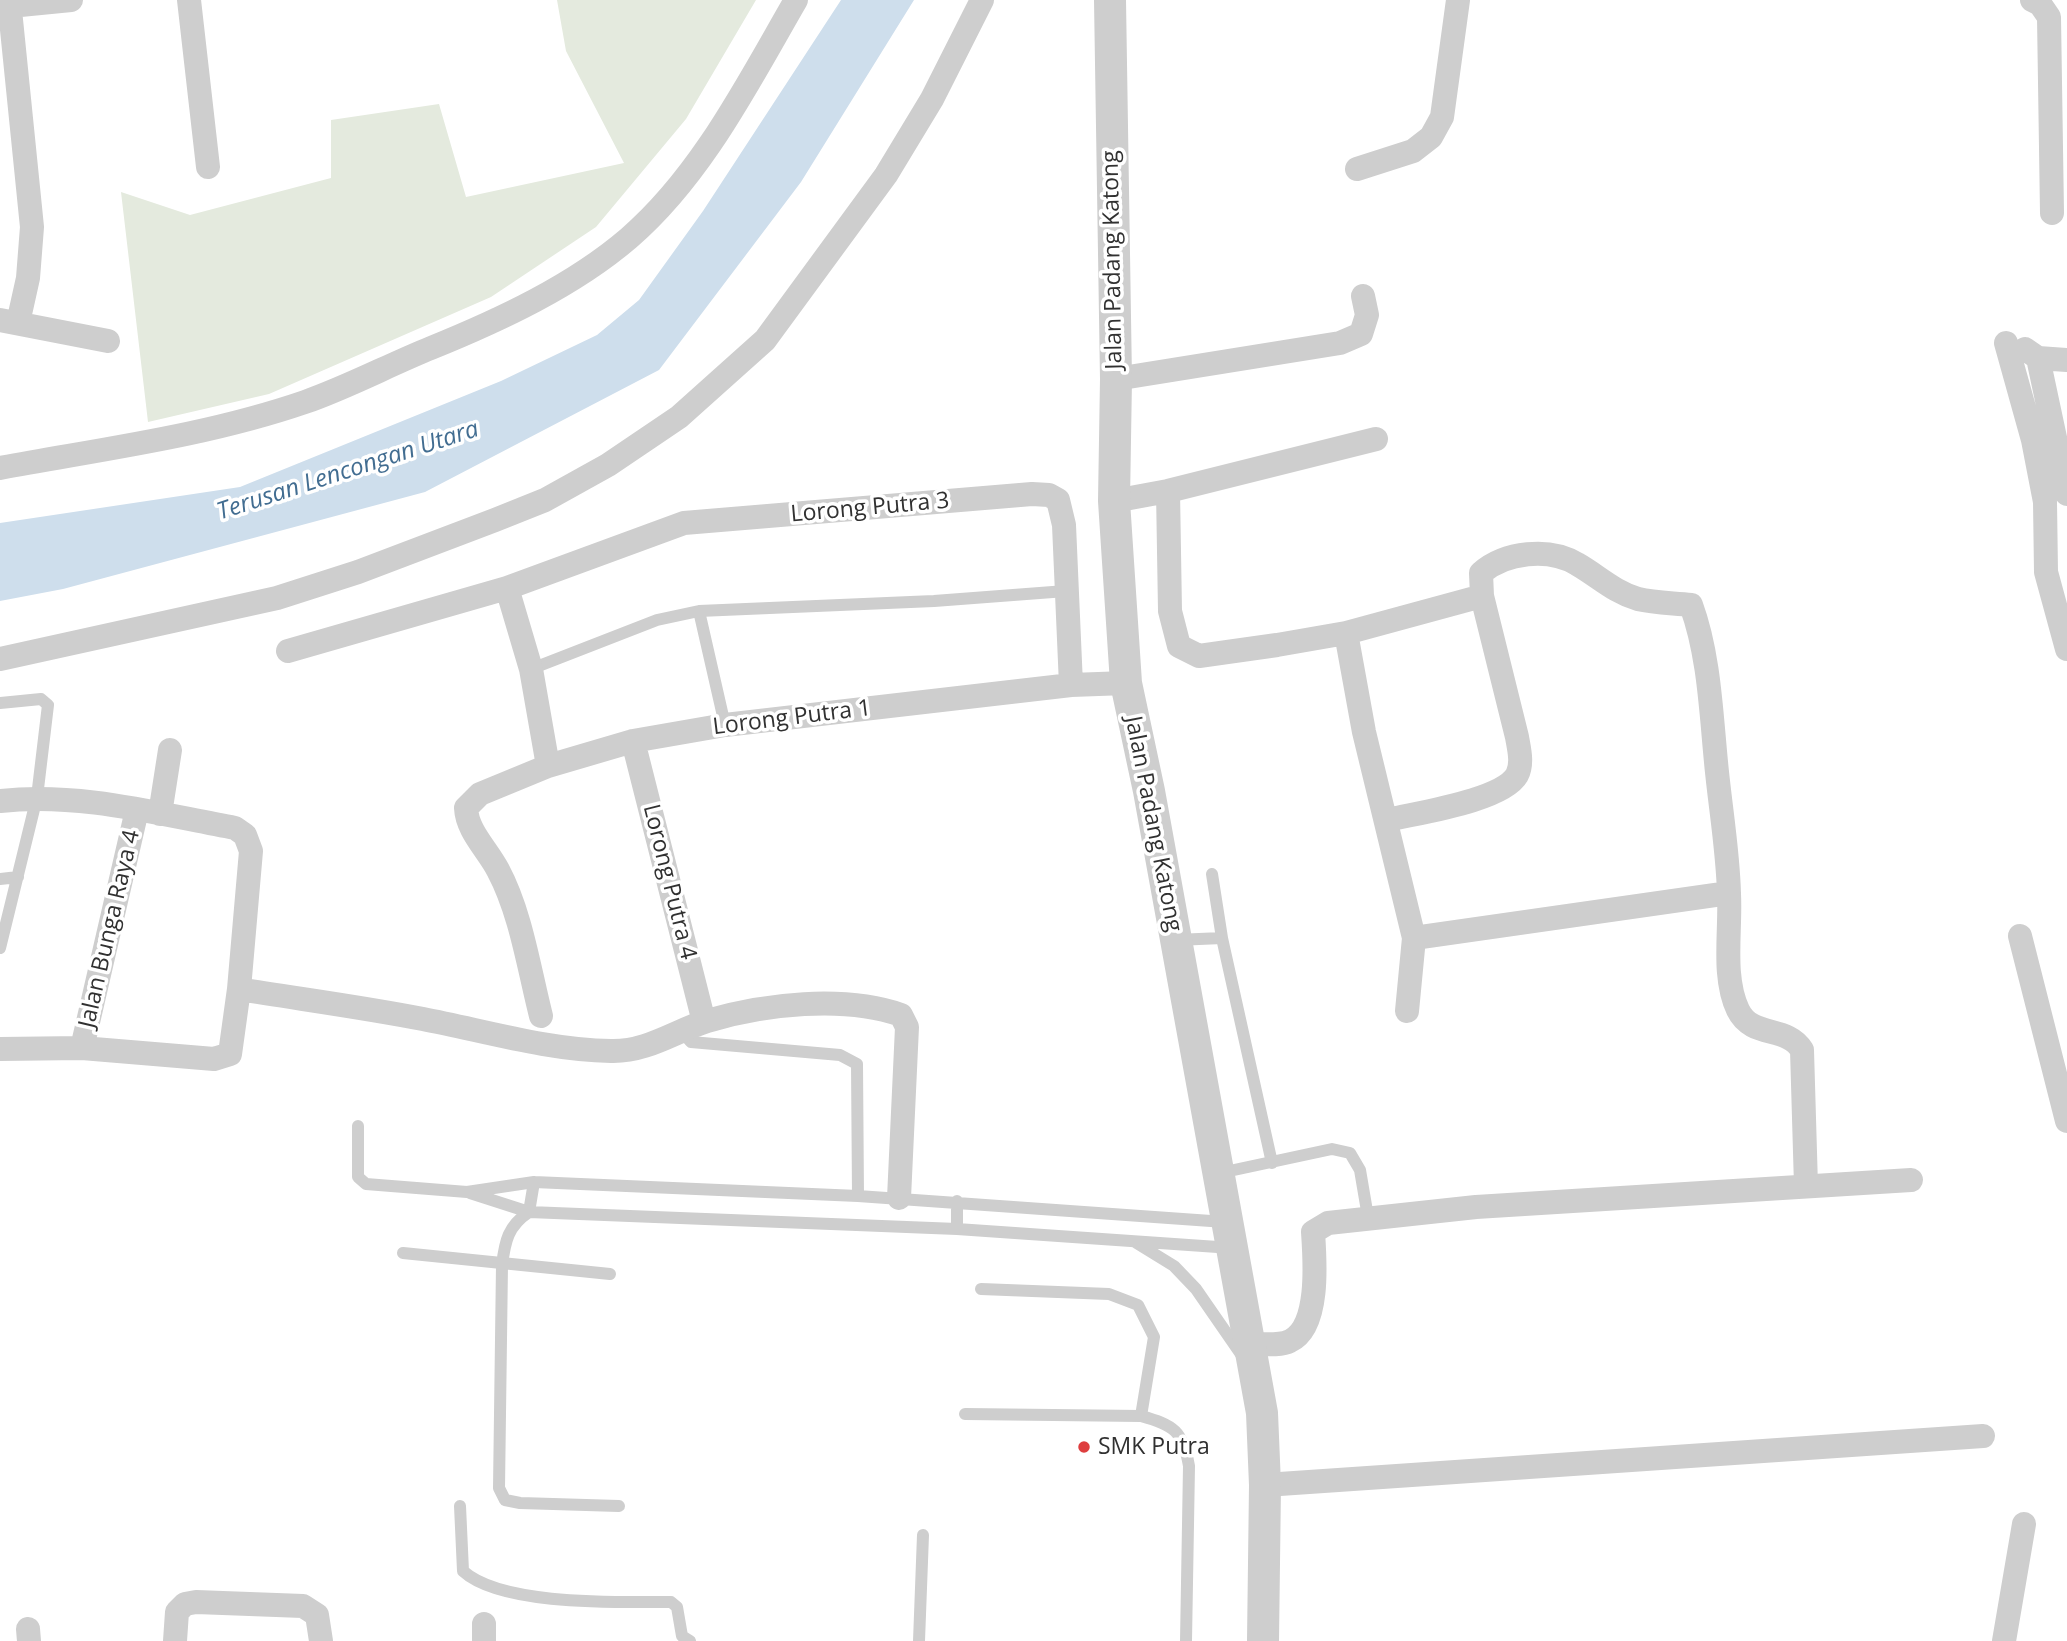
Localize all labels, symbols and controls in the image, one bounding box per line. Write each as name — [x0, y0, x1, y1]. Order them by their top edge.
street label: Jalan Padang Katong — [1097, 150, 1129, 370]
water label: Terusan Lencongan Utara — [213, 415, 483, 527]
street label: Lorong Putra 3 — [790, 487, 950, 529]
street label: Lorong Putra 1 — [711, 695, 873, 741]
street label: Jalan Padang Katong — [1119, 714, 1187, 934]
street label: Lorong Putra 4 — [636, 801, 702, 963]
street label: Jalan Bunga Raya 4 — [74, 827, 146, 1031]
place label: SMK Putra — [1098, 1433, 1210, 1461]
marker: SMK Putra — [1076, 1439, 1092, 1455]

